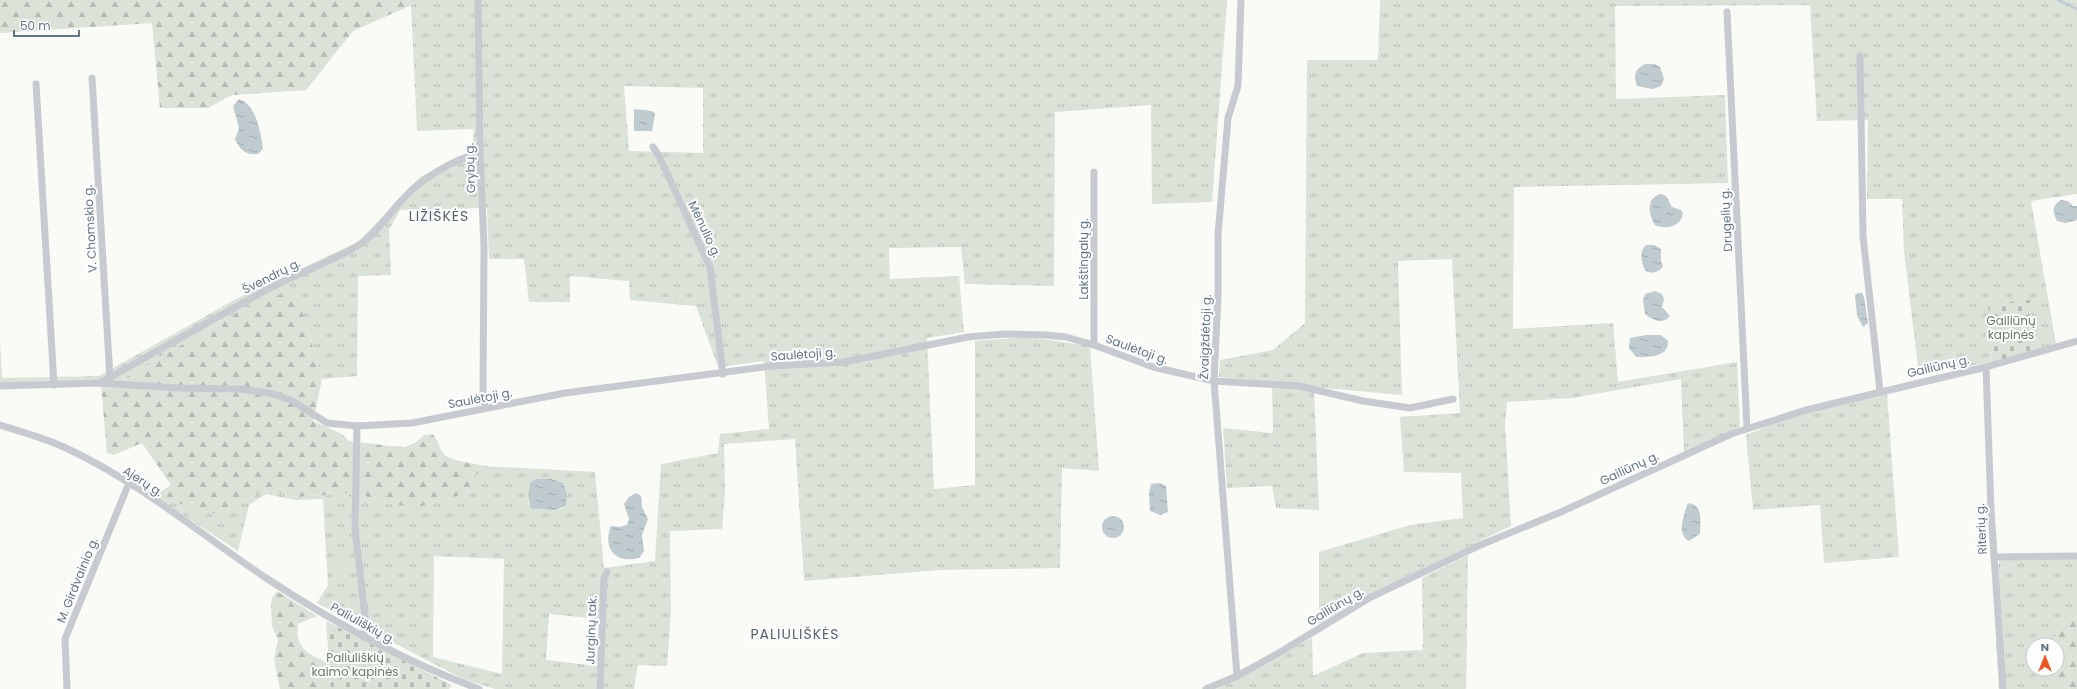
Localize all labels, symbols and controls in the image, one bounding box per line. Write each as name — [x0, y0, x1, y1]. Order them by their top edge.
scale bar — [14, 12, 79, 38]
text: 50 m — [20, 17, 51, 34]
street label: Grybų g. — [461, 143, 479, 193]
street label: V. Chomskio g. — [79, 185, 101, 273]
street label: Drugelių g. — [1716, 188, 1736, 252]
street label: Mėnulio g. — [684, 198, 726, 260]
district label: LIŽIŠKĖS — [409, 206, 469, 226]
street label: Lakštingalų g. — [1075, 218, 1092, 300]
street label: Švendrų g. — [239, 254, 303, 298]
street label: Žvaigždėtoji g. — [1195, 294, 1215, 380]
park label: Gailiūnų kapinės — [1986, 312, 2036, 343]
street label: Saulėtoji g. — [1104, 330, 1170, 368]
street label: Saulėtoji g. — [770, 343, 836, 365]
street label: Gailiūnų g. — [1905, 351, 1971, 381]
street label: Saulėtoji g. — [446, 383, 514, 413]
street label: Gailiūnų g. — [1597, 447, 1661, 489]
street label: Ajerų g. — [120, 462, 166, 500]
street label: Riterių g. — [1971, 503, 1991, 555]
street label: M. Girdvainio g. — [52, 535, 102, 625]
street label: Gailiūnų g. — [1304, 582, 1366, 630]
street label: Jurginų tak. — [581, 595, 601, 665]
street label: Paliuliškių g. — [328, 598, 398, 648]
district label: PALIULIŠKĖS — [751, 624, 839, 644]
north arrow — [2025, 637, 2065, 677]
text: N — [2041, 639, 2049, 655]
park label: Paliuliškių kaimo kapinės — [311, 649, 399, 680]

